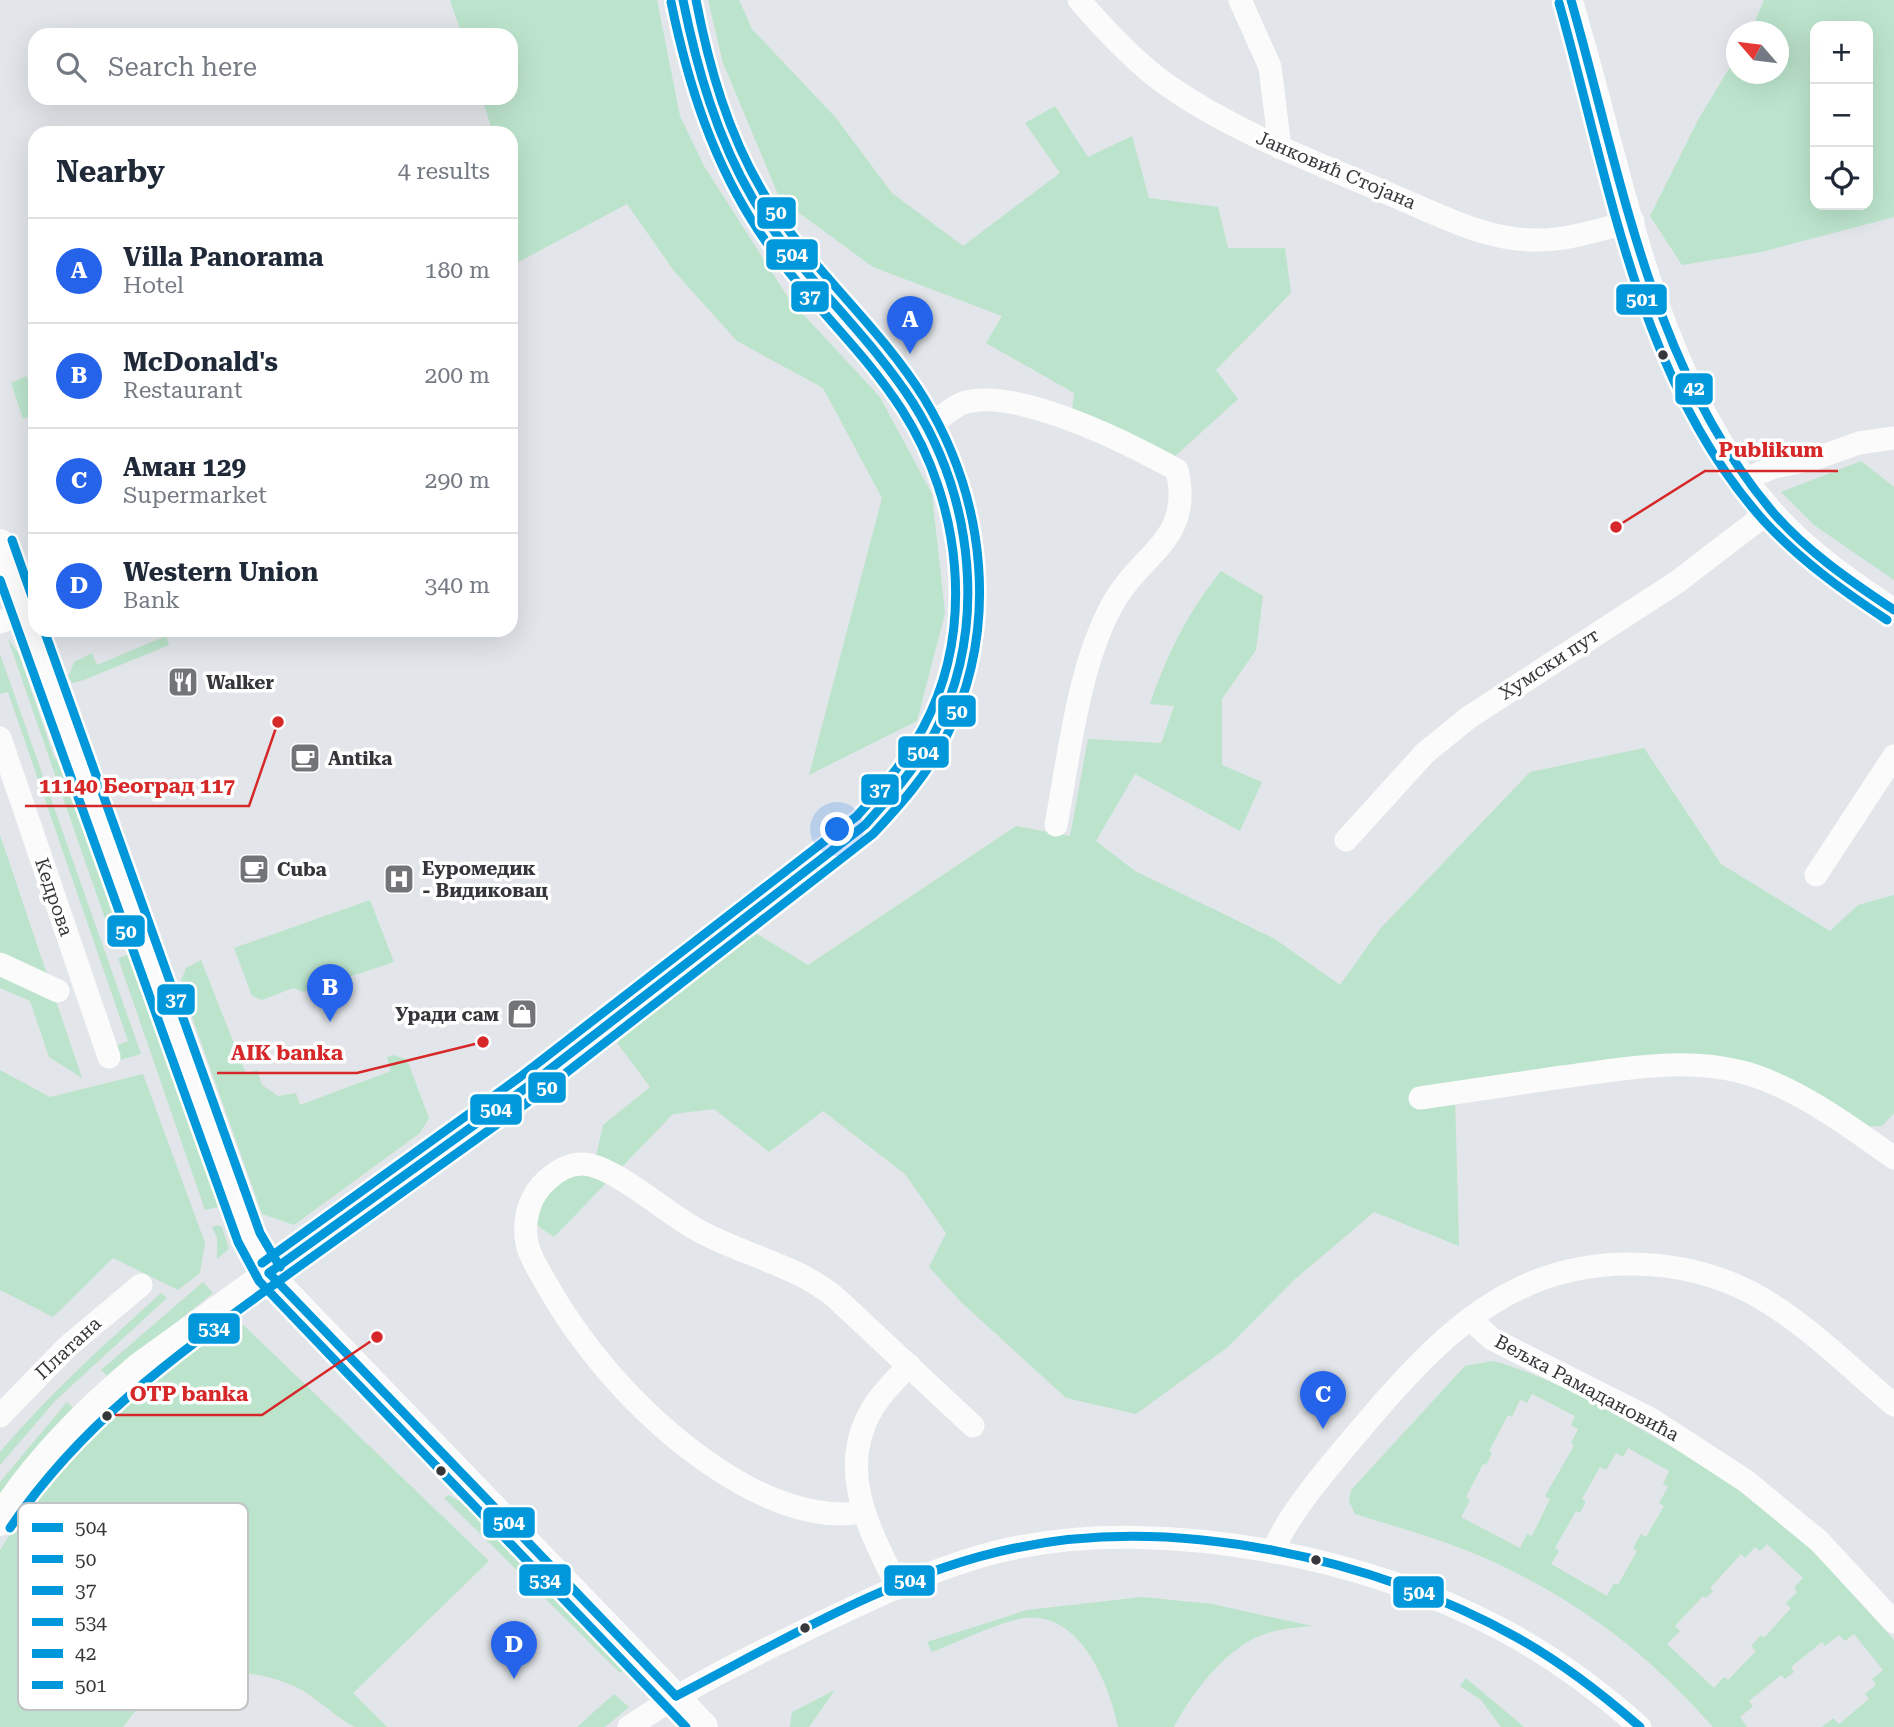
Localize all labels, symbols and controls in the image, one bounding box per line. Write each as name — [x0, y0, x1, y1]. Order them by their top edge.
north arrow — [1726, 21, 1789, 84]
map controls — [1810, 21, 1873, 210]
button: + — [1810, 21, 1873, 84]
search box — [28, 28, 518, 105]
icon: search — [52, 48, 90, 86]
text: Search here — [108, 52, 257, 82]
button: − — [1810, 84, 1873, 147]
street label: Јанковић Стојана — [1253, 126, 1420, 214]
button: locate — [1810, 147, 1873, 210]
text: Nearby — [56, 154, 165, 189]
text: 4 results — [398, 158, 490, 185]
line badge: 50 — [756, 196, 797, 230]
text: 50 — [765, 201, 787, 224]
line badge: 504 — [765, 238, 819, 271]
text: Villa Panorama — [123, 242, 323, 272]
text: 504 — [776, 243, 808, 266]
text: A — [71, 257, 87, 284]
text: 180 m — [425, 257, 490, 284]
text: Hotel — [123, 272, 184, 299]
line badge: 37 — [790, 280, 830, 313]
line badge: 501 — [1615, 283, 1668, 316]
text: 37 — [799, 285, 821, 308]
text: 501 — [1626, 288, 1658, 311]
pin: A — [887, 296, 933, 354]
text: McDonald's — [123, 347, 278, 377]
unlabelled marker — [1656, 348, 1670, 362]
text: B — [71, 362, 87, 389]
text: 200 m — [425, 362, 490, 389]
line badge: 42 — [1674, 372, 1714, 406]
text: Restaurant — [123, 377, 242, 404]
text: 42 — [1683, 377, 1705, 400]
callout: Publikum — [1705, 429, 1838, 471]
text: Publikum — [1719, 438, 1823, 462]
text: Аман 129 — [123, 452, 246, 482]
text: C — [71, 467, 87, 494]
text: 290 m — [425, 467, 490, 494]
text: Supermarket — [123, 482, 267, 509]
text: Western Union — [123, 557, 318, 587]
text: D — [70, 572, 88, 599]
text: 340 m — [425, 572, 490, 599]
text: Bank — [123, 587, 180, 614]
street label: Хумски пут — [1495, 623, 1603, 705]
restaurant icon: Walker — [166, 665, 200, 699]
place label: Walker — [206, 671, 275, 694]
line badge: 50 — [937, 694, 977, 728]
text: 50 — [946, 700, 968, 723]
line badge: 504 — [897, 735, 950, 769]
cafe icon: Antika — [288, 741, 322, 775]
text: 504 — [907, 741, 939, 764]
place label: Antika — [328, 747, 393, 770]
callout: 11140 Београд 117 — [25, 764, 249, 806]
line badge: 37 — [860, 773, 900, 806]
text: 11140 Београд 117 — [39, 774, 235, 798]
text: 37 — [869, 778, 891, 801]
your location — [820, 812, 854, 846]
cafe icon: Cuba — [237, 852, 271, 886]
street label: Кедрова — [30, 855, 78, 940]
place label: Еуромедик - Видиковац — [422, 857, 548, 902]
place label: Cuba — [277, 858, 327, 881]
hospital icon: Еуромедик - Видиковац — [382, 862, 416, 896]
line badge: 50 — [106, 914, 146, 948]
text: 50 — [115, 920, 137, 943]
pin: B — [307, 964, 353, 1022]
line badge: 37 — [156, 983, 196, 1016]
text: 37 — [165, 988, 187, 1011]
shop icon: Уради сам — [505, 997, 539, 1031]
place label: Уради сам — [395, 1003, 499, 1026]
callout: AIK banka — [217, 1031, 357, 1073]
text: AIK banka — [231, 1041, 344, 1065]
line badge: 50 — [527, 1071, 567, 1104]
text: 50 — [536, 1076, 558, 1099]
line badge: 504 — [469, 1093, 523, 1126]
text: 504 — [480, 1098, 512, 1121]
street label: Платана — [30, 1311, 106, 1384]
line badge: 534 — [187, 1312, 241, 1345]
text: 534 — [198, 1317, 230, 1340]
street label: Вељка Рамадановића — [1491, 1330, 1684, 1447]
pin: C — [1300, 1371, 1346, 1429]
callout: OTP banka — [115, 1373, 262, 1415]
text: OTP banka — [130, 1382, 249, 1406]
unlabelled marker — [100, 1409, 114, 1423]
unlabelled marker — [434, 1464, 448, 1478]
legend — [18, 1503, 248, 1710]
line badge: 504 — [482, 1506, 536, 1539]
text: 504 — [493, 1511, 525, 1534]
text: 504 — [75, 1516, 107, 1539]
text: 50 — [75, 1548, 96, 1571]
unlabelled marker — [1309, 1553, 1323, 1567]
line badge: 534 — [518, 1563, 572, 1597]
line badge: 504 — [883, 1564, 936, 1597]
text: 534 — [529, 1569, 561, 1592]
text: 504 — [894, 1569, 926, 1592]
line badge: 504 — [1392, 1575, 1445, 1609]
text: 37 — [75, 1579, 97, 1602]
text: 504 — [1403, 1581, 1435, 1604]
text: 534 — [75, 1611, 107, 1634]
pin: D — [491, 1621, 537, 1679]
unlabelled marker — [798, 1621, 812, 1635]
text: 42 — [75, 1642, 96, 1665]
text: 501 — [75, 1674, 107, 1697]

